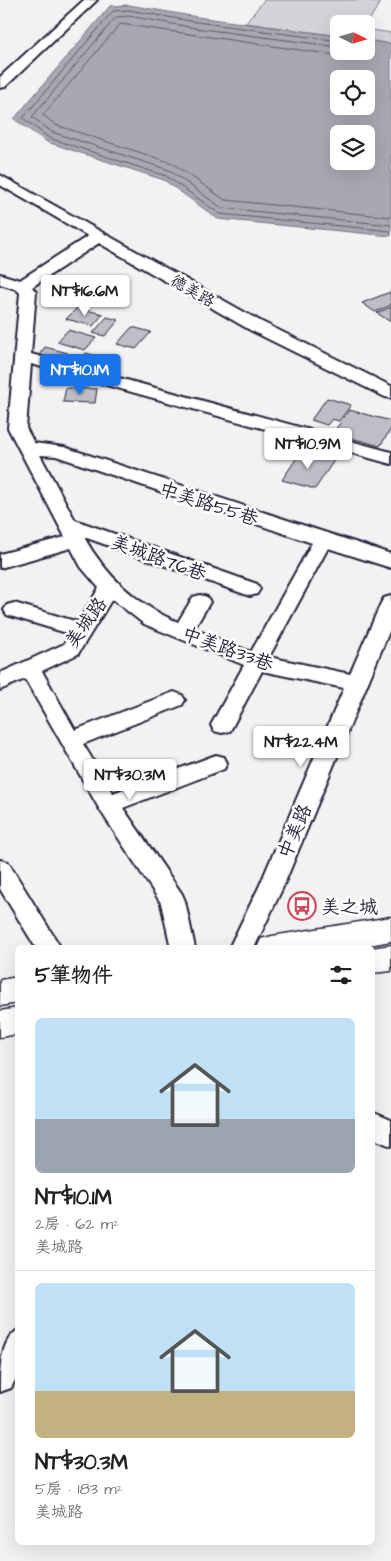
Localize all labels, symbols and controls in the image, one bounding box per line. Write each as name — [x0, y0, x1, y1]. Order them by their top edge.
north arrow — [330, 15, 375, 60]
map controls — [330, 15, 375, 170]
button: locate — [330, 70, 375, 115]
button: layers — [330, 125, 375, 170]
street label: 德美路 — [166, 269, 219, 312]
pin: NT$16.6M — [33, 274, 137, 317]
text: NT$16.6M — [52, 280, 118, 302]
pin: NT$10.1M — [28, 354, 132, 396]
text: NT$10.1M — [51, 359, 109, 381]
pin: NT$10.9M — [256, 428, 360, 470]
text: NT$10.9M — [275, 433, 341, 455]
street label: 中美路55巷 — [155, 476, 262, 533]
street label: 美城路76巷 — [107, 529, 210, 588]
street label: 美城路 — [59, 592, 114, 654]
street label: 中美路33巷 — [178, 620, 277, 678]
pin: NT$22.4M — [249, 726, 353, 768]
text: NT$22.4M — [264, 731, 338, 753]
pin: NT$30.3M — [78, 758, 182, 801]
text: NT$30.3M — [95, 764, 165, 786]
street label: 中美路 — [272, 800, 319, 863]
bus stop icon: 美之城 — [287, 891, 317, 921]
place label: 美之城 — [321, 894, 378, 921]
text: 5筆物件 — [35, 961, 113, 990]
icon: filters — [327, 961, 355, 989]
icon: home — [150, 1050, 240, 1140]
text: NT$10.1M — [35, 1183, 112, 1212]
text: 2房 · 62 m² — [35, 1213, 119, 1235]
text: 美城路 — [35, 1236, 83, 1258]
icon: home — [150, 1316, 240, 1406]
text: NT$30.3M — [35, 1448, 128, 1477]
text: 5房 · 183 m² — [35, 1478, 123, 1500]
text: 美城路 — [35, 1501, 83, 1523]

